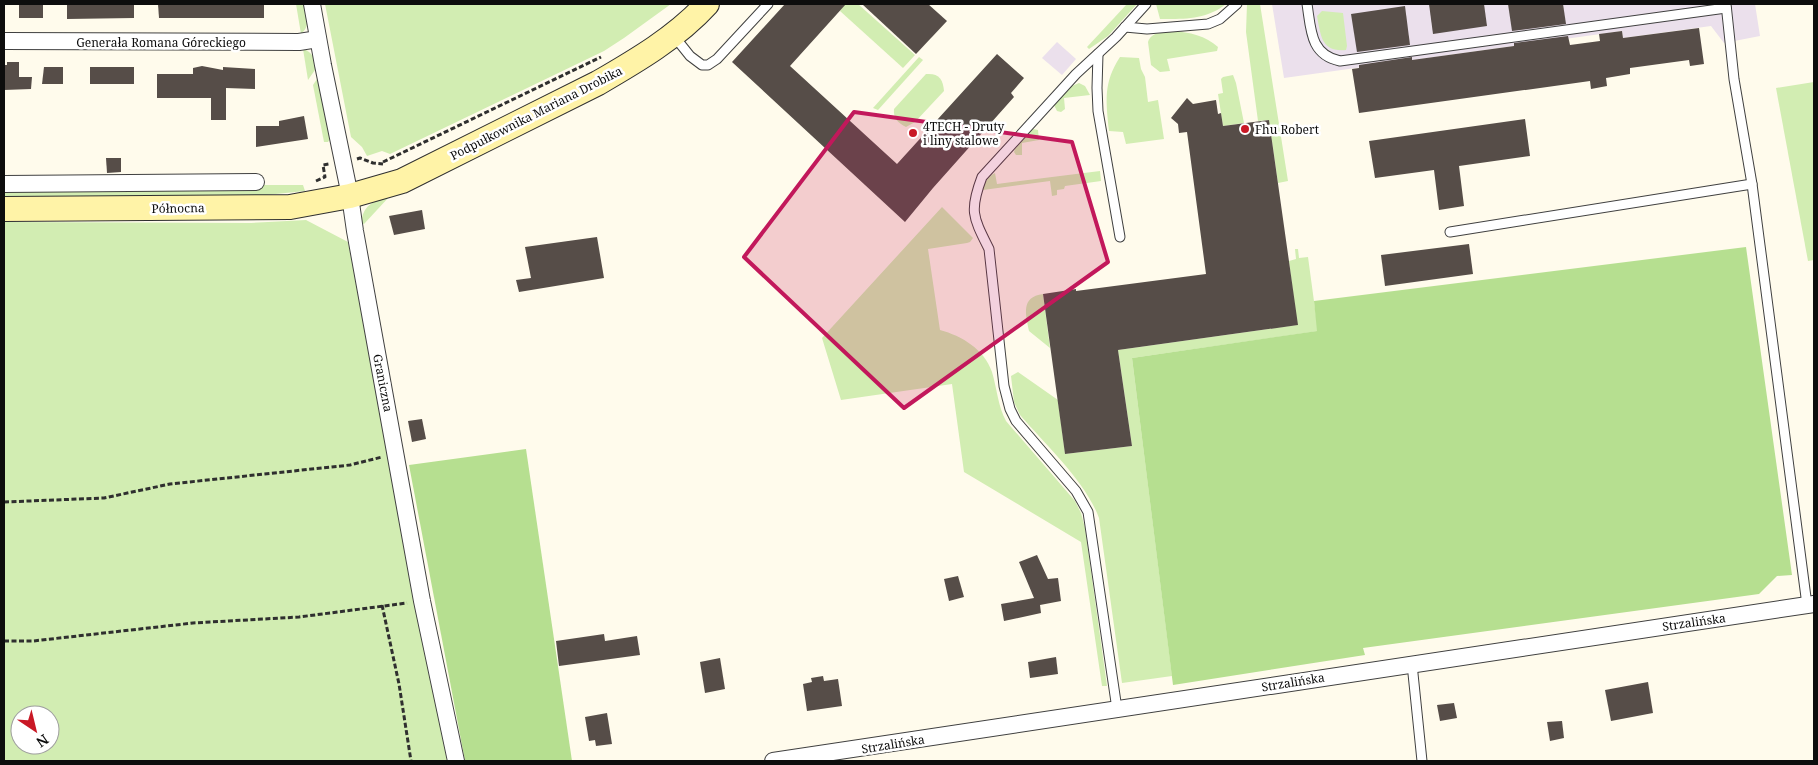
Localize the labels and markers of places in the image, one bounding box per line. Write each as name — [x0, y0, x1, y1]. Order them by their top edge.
place label: 4TECH - Druty i liny stalowe — [923, 118, 1005, 149]
place label: Fhu Robert — [1255, 121, 1319, 138]
marker: Fhu Robert — [1239, 123, 1251, 135]
marker: 4TECH - Druty i liny stalowe — [907, 127, 919, 139]

